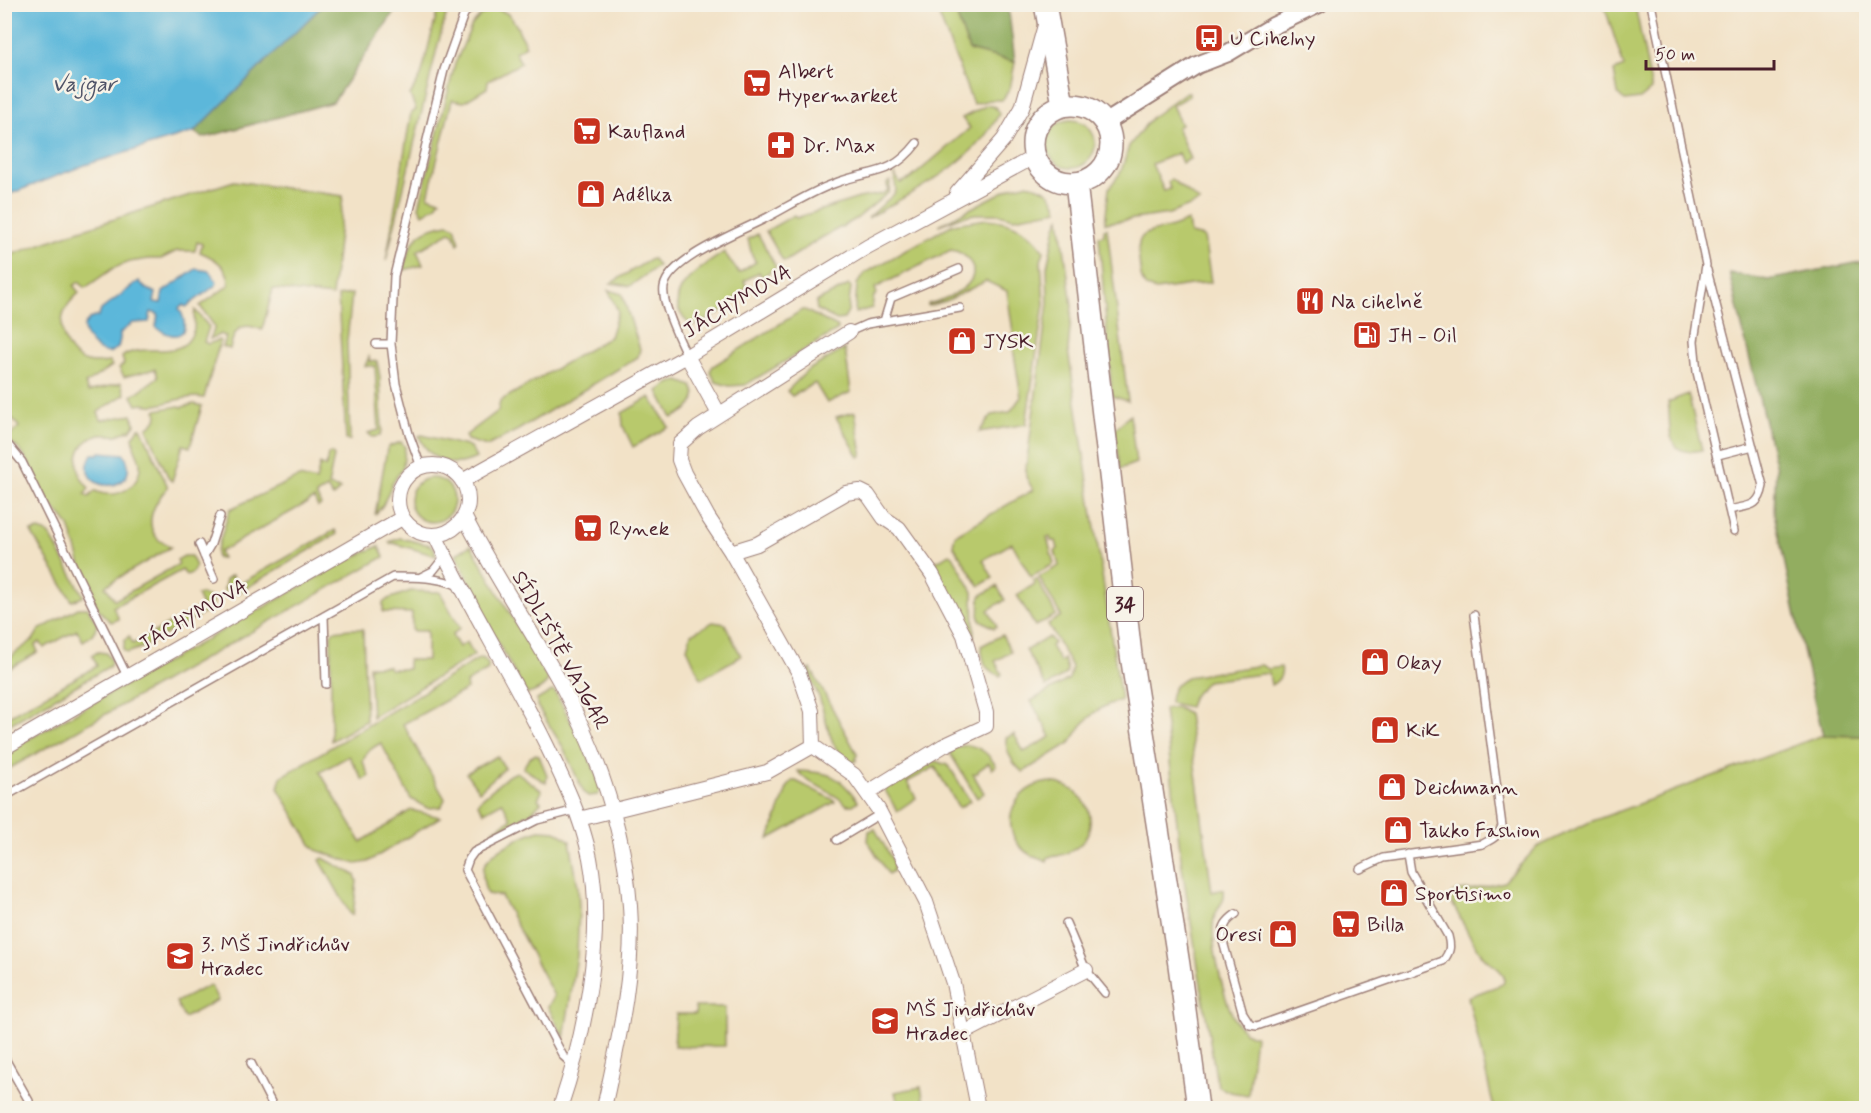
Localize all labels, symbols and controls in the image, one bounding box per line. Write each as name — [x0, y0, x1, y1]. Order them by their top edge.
bus stop icon: U Cihelny — [1193, 22, 1225, 54]
place label: U Cihelny — [1230, 25, 1316, 53]
scale bar — [1646, 33, 1774, 71]
text: 50 m — [1655, 43, 1695, 67]
place label: Albert Hypermarket — [778, 58, 898, 110]
supermarket icon: Albert Hypermarket — [741, 67, 773, 99]
water label: Vajgar — [52, 71, 119, 101]
supermarket icon: Kaufland — [571, 115, 603, 147]
place label: Kaufland — [608, 118, 685, 146]
pharmacy icon: Dr. Max — [765, 129, 797, 161]
place label: Dr. Max — [802, 132, 875, 160]
shop icon: Adélka — [575, 178, 607, 210]
place label: Adélka — [612, 181, 673, 209]
street label: JÁCHYMOVA — [678, 258, 797, 345]
restaurant icon: Na cihelně — [1294, 285, 1326, 317]
place label: Na cihelně — [1331, 288, 1423, 316]
fuel station icon: JH - Oil — [1351, 319, 1383, 351]
place label: JH - Oil — [1388, 322, 1457, 350]
shop icon: JYSK — [946, 325, 978, 357]
place label: JYSK — [983, 328, 1034, 356]
supermarket icon: Rynek — [572, 512, 604, 544]
place label: Rynek — [609, 515, 670, 543]
street label: SÍDLIŠTĚ VAJGAR — [505, 566, 615, 735]
street label: JÁCHYMOVA — [134, 573, 253, 659]
road number: 34 — [1107, 587, 1143, 621]
shop icon: Okay — [1359, 646, 1391, 678]
place label: Okay — [1396, 649, 1442, 677]
shop icon: KiK — [1369, 714, 1401, 746]
place label: KiK — [1406, 717, 1440, 745]
shop icon: Deichmann — [1376, 771, 1408, 803]
place label: Deichmann — [1413, 774, 1518, 802]
shop icon: Takko Fashion — [1382, 814, 1414, 846]
place label: Takko Fashion — [1419, 817, 1540, 845]
shop icon: Sportisimo — [1378, 877, 1410, 909]
place label: Sportisimo — [1415, 880, 1511, 908]
supermarket icon: Billa — [1330, 908, 1362, 940]
place label: Billa — [1367, 911, 1405, 939]
shop icon: Oresi — [1267, 918, 1299, 950]
place label: Oresi — [1215, 921, 1262, 949]
place label: 3. MŠ Jindřichův Hradec — [201, 931, 350, 983]
school or university icon: 3. MŠ Jindřichův Hradec — [164, 940, 196, 972]
place label: MŠ Jindřichův Hradec — [906, 996, 1036, 1048]
school or university icon: MŠ Jindřichův Hradec — [869, 1005, 901, 1037]

